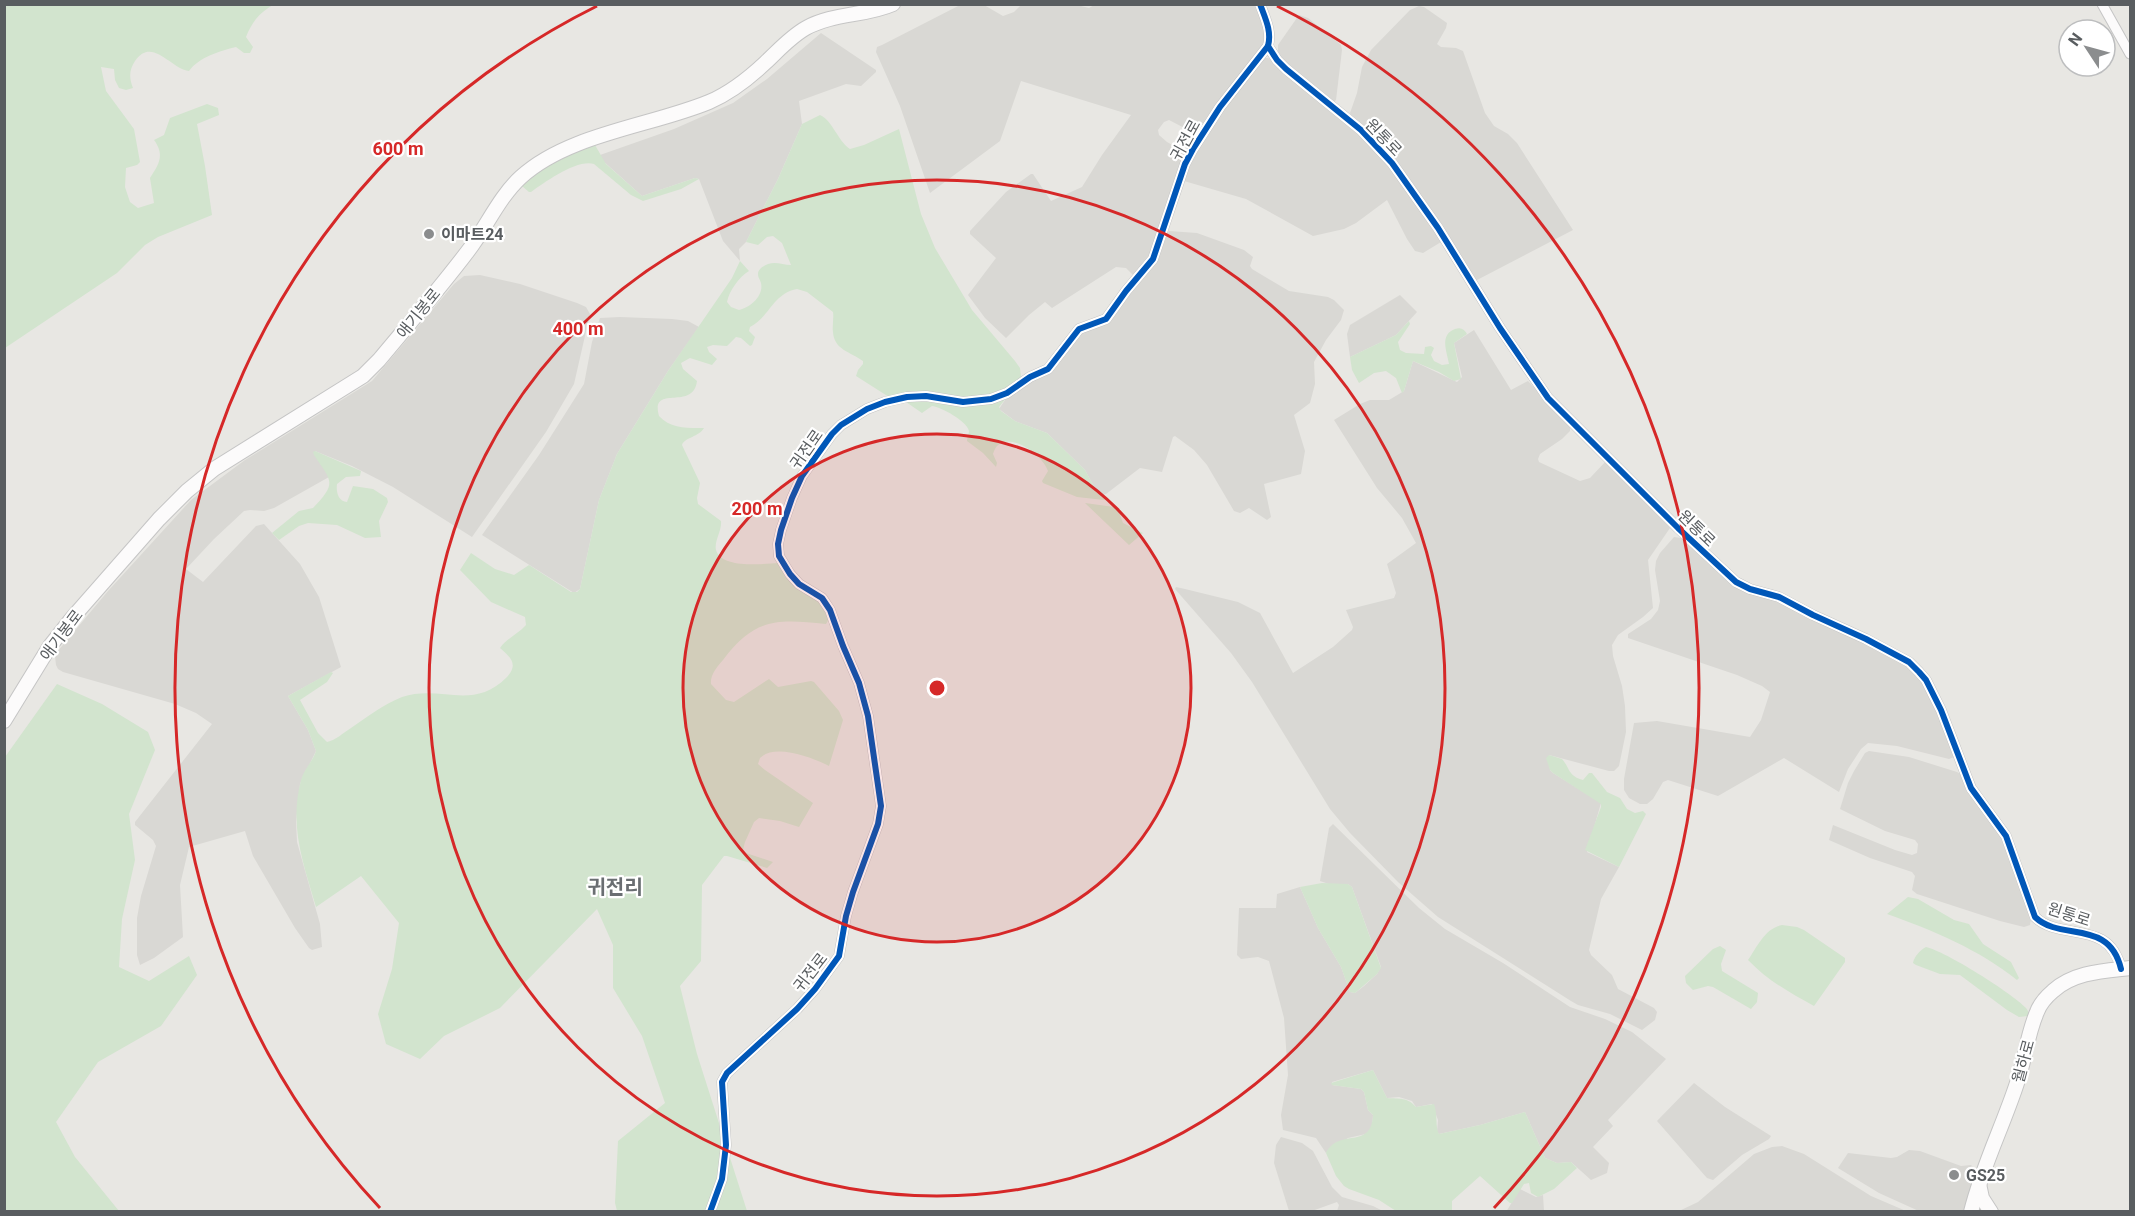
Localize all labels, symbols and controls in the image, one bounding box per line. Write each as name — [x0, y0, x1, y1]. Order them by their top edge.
north arrow — [2057, 18, 2117, 78]
text: N — [2064, 29, 2086, 50]
street label: 원통로 — [1361, 115, 1406, 160]
street label: 귀전로 — [1166, 116, 1205, 164]
text: 600 m — [372, 138, 424, 159]
place label: 이마트24 — [441, 225, 504, 244]
marker: 이마트24 — [422, 227, 436, 241]
street label: 애기봉로 — [392, 284, 444, 342]
text: 400 m — [552, 318, 604, 339]
street label: 귀전로 — [786, 426, 827, 473]
text: 200 m — [731, 498, 783, 519]
street label: 원통로 — [1674, 506, 1719, 551]
street label: 애기봉로 — [36, 606, 87, 665]
centre of rings — [927, 678, 947, 698]
district label: 귀전리 — [587, 875, 643, 899]
street label: 원통로 — [2045, 899, 2093, 930]
street label: 귀전로 — [789, 949, 832, 996]
street label: 월하로 — [2009, 1037, 2038, 1085]
place label: GS25 — [1966, 1166, 2005, 1185]
marker: GS25 — [1947, 1168, 1961, 1182]

